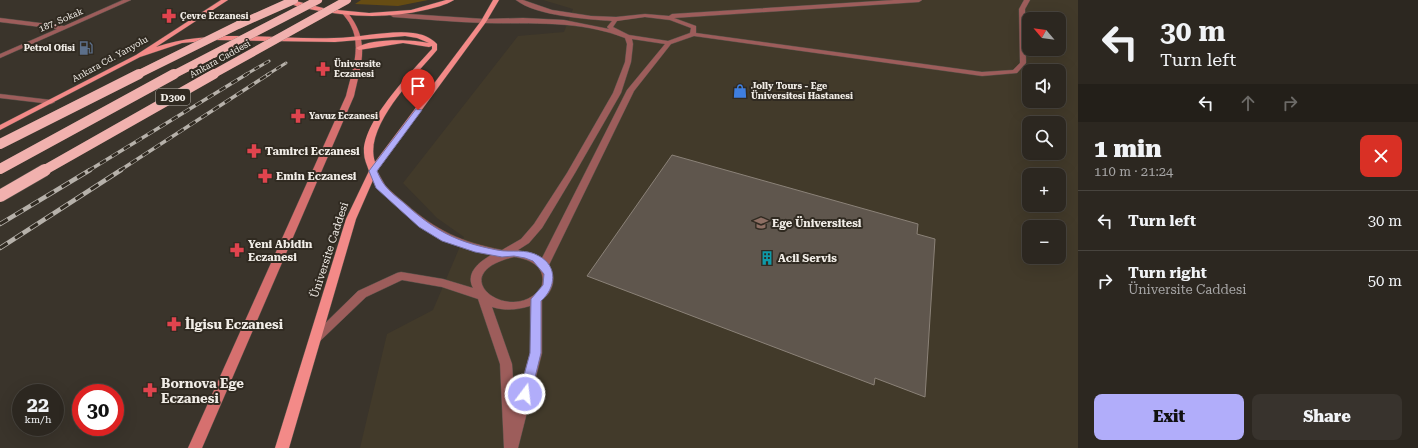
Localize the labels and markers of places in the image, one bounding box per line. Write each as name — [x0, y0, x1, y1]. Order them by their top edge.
pharmacy icon: Çevre Eczanesi — [161, 8, 177, 24]
place label: Çevre Eczanesi — [180, 11, 248, 21]
fuel station icon: Petrol Ofisi — [78, 40, 94, 56]
place label: Petrol Ofisi — [24, 43, 75, 53]
place label: Üniversite Eczanesi — [334, 58, 381, 79]
pharmacy icon: Üniversite Eczanesi — [315, 61, 331, 77]
pin — [401, 69, 435, 110]
place label: Jolly Tours - Ege Üniversitesi Hastanesi — [751, 81, 853, 101]
shop icon: Jolly Tours - Ege Üniversitesi Hastanesi — [732, 83, 748, 99]
pharmacy icon: Yavuz Eczanesi — [290, 108, 306, 124]
place label: Yavuz Eczanesi — [309, 111, 378, 121]
pharmacy icon: Tamirci Eczanesi — [246, 143, 262, 159]
place label: Tamirci Eczanesi — [265, 145, 360, 158]
pharmacy icon: Emin Eczanesi — [257, 168, 273, 184]
place label: Emin Eczanesi — [276, 170, 357, 183]
school or university icon: Ege Üniversitesi — [753, 215, 769, 231]
place label: Ege Üniversitesi — [772, 216, 862, 230]
place label: Yeni Abidin Eczanesi — [248, 238, 313, 264]
pharmacy icon: Yeni Abidin Eczanesi — [229, 242, 245, 258]
building icon: Acil Servis — [759, 250, 775, 266]
place label: Acil Servis — [778, 252, 837, 265]
pharmacy icon: İlgisu Eczanesi — [166, 316, 182, 332]
place label: İlgisu Eczanesi — [185, 316, 284, 332]
place label: Bornova Ege Eczanesi — [161, 376, 244, 406]
pharmacy icon: Bornova Ege Eczanesi — [142, 382, 158, 398]

